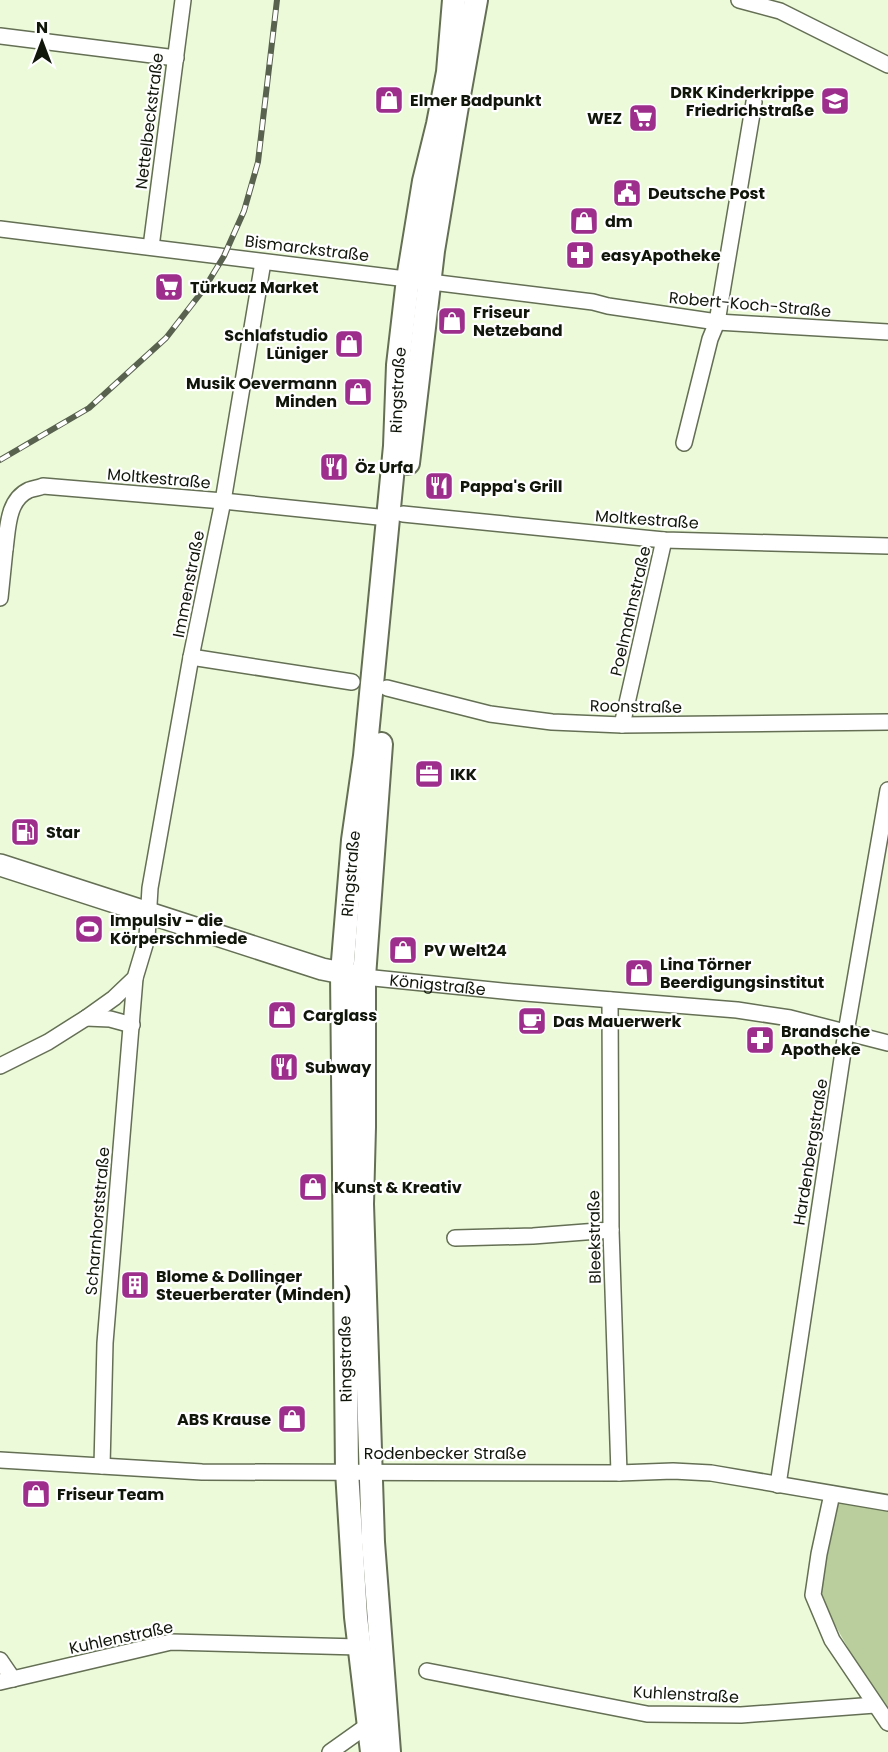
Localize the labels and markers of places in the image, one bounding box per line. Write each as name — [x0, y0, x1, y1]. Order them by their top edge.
place label: DRK Kinderkrippe Friedrichstraße — [670, 81, 814, 122]
shop icon: Elmer Badpunkt — [373, 84, 405, 116]
school or university icon: DRK Kinderkrippe Friedrichstraße — [819, 85, 851, 117]
place label: Elmer Badpunkt — [410, 89, 542, 112]
supermarket icon: WEZ — [627, 102, 659, 134]
place label: WEZ — [587, 107, 622, 130]
public building icon: Deutsche Post — [611, 177, 643, 209]
place label: Deutsche Post — [648, 182, 765, 205]
shop icon: dm — [568, 205, 600, 237]
place label: dm — [605, 210, 633, 233]
pharmacy icon: easyApotheke — [564, 239, 596, 271]
place label: easyApotheke — [601, 244, 721, 267]
supermarket icon: Türkuaz Market — [153, 271, 185, 303]
place label: Türkuaz Market — [190, 276, 319, 299]
place label: Friseur Netzeband — [473, 301, 563, 342]
shop icon: Friseur Netzeband — [436, 305, 468, 337]
place label: Schlafstudio Lüniger — [224, 324, 328, 365]
shop icon: Schlafstudio Lüniger — [333, 328, 365, 360]
place label: Musik Oevermann Minden — [186, 372, 337, 413]
shop icon: Musik Oevermann Minden — [342, 376, 374, 408]
restaurant icon: Öz Urfa — [318, 451, 350, 483]
place label: Öz Urfa — [355, 456, 414, 479]
restaurant icon: Pappa's Grill — [423, 470, 455, 502]
place label: Pappa's Grill — [460, 475, 563, 498]
office icon: IKK — [413, 758, 445, 790]
place label: IKK — [450, 763, 477, 786]
fuel station icon: Star — [9, 816, 41, 848]
place label: Star — [46, 821, 80, 844]
place label: Impulsiv - die Körperschmiede — [110, 909, 248, 950]
sports icon: Impulsiv - die Körperschmiede — [73, 913, 105, 945]
shop icon: PV Welt24 — [387, 934, 419, 966]
place label: PV Welt24 — [424, 939, 507, 962]
place label: Lina Törner Beerdigungsinstitut — [660, 953, 824, 994]
shop icon: Lina Törner Beerdigungsinstitut — [623, 957, 655, 989]
shop icon: Carglass — [266, 999, 298, 1031]
place label: Carglass — [303, 1004, 377, 1027]
cafe icon: Das Mauerwerk — [516, 1005, 548, 1037]
place label: Das Mauerwerk — [553, 1010, 681, 1033]
place label: Brandsche Apotheke — [781, 1020, 870, 1061]
pharmacy icon: Brandsche Apotheke — [744, 1024, 776, 1056]
restaurant icon: Subway — [268, 1051, 300, 1083]
place label: Subway — [305, 1056, 372, 1079]
shop icon: Kunst & Kreativ — [297, 1171, 329, 1203]
place label: Kunst & Kreativ — [334, 1176, 462, 1199]
place label: Blome & Dollinger Steuerberater (Minden) — [156, 1265, 352, 1306]
building icon: Blome & Dollinger Steuerberater (Minden) — [119, 1269, 151, 1301]
shop icon: ABS Krause — [276, 1403, 308, 1435]
place label: ABS Krause — [177, 1408, 271, 1431]
shop icon: Friseur Team — [20, 1478, 52, 1510]
place label: Friseur Team — [57, 1483, 164, 1506]

